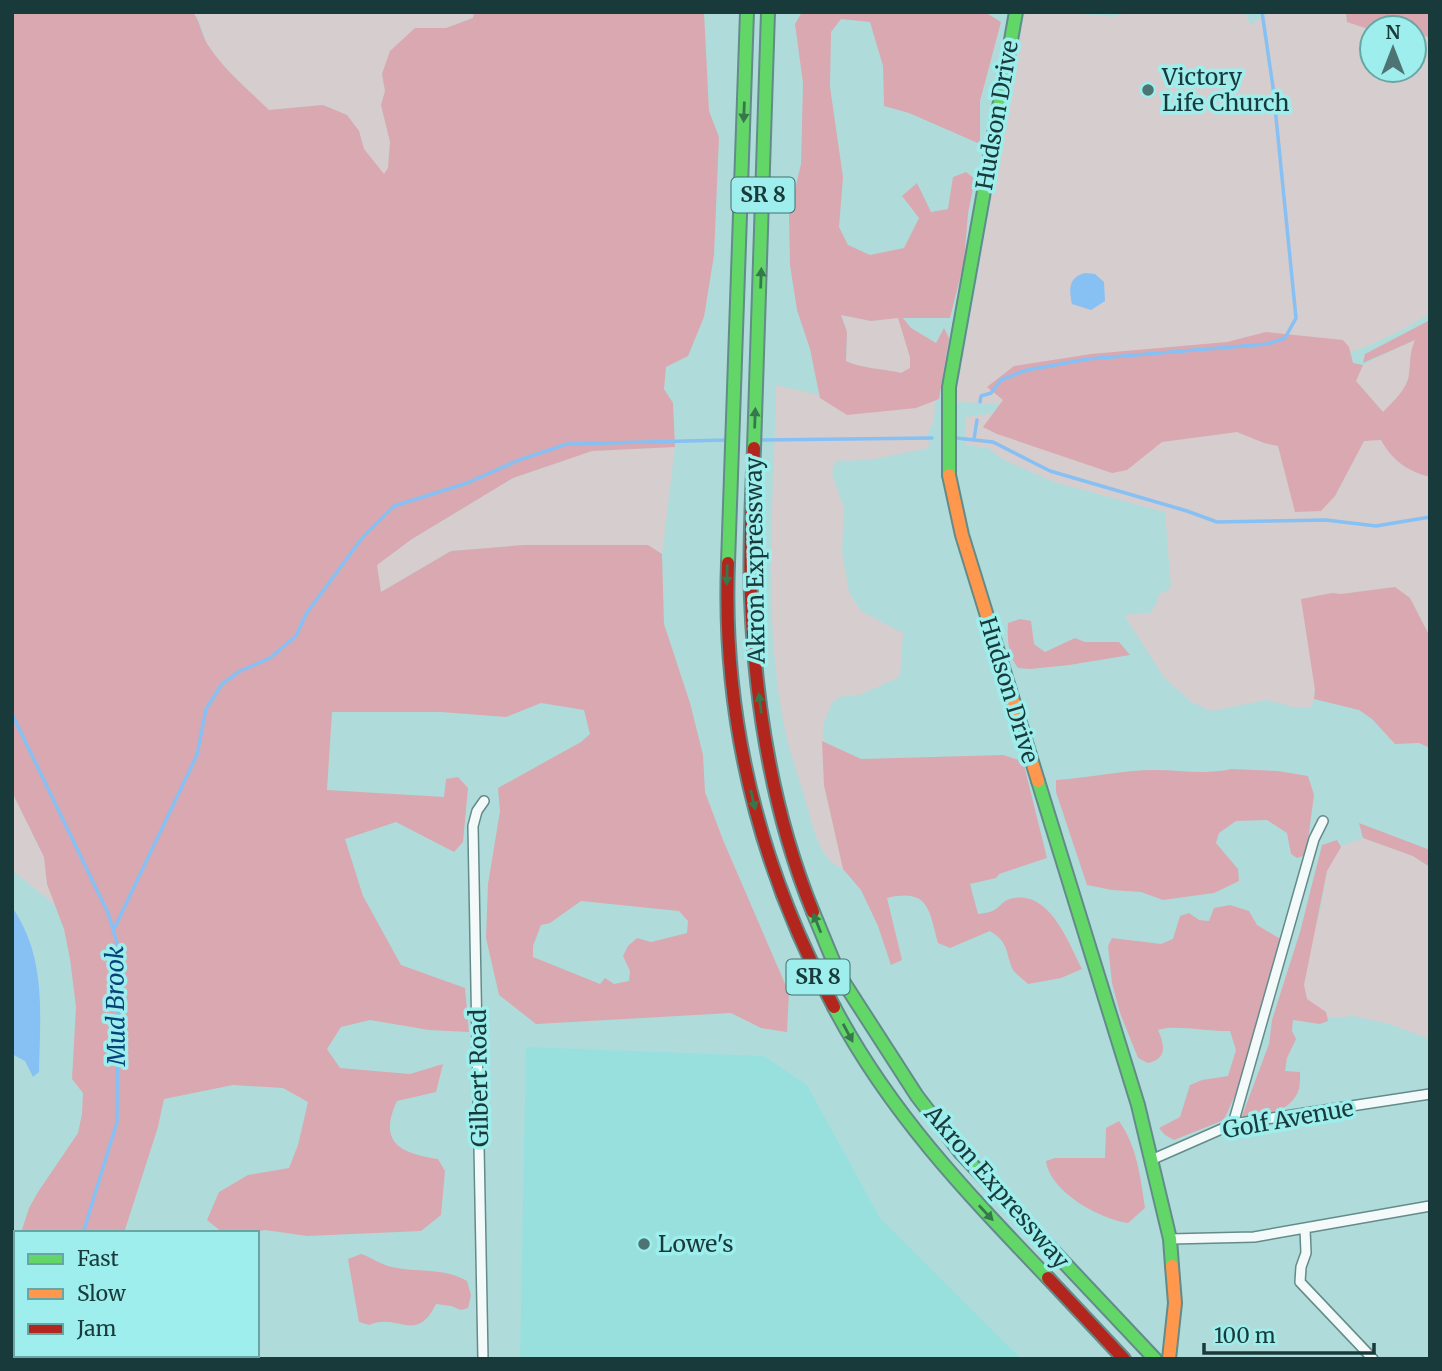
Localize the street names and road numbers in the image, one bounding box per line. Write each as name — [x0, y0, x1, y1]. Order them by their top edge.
street label: Hudson Drive — [969, 38, 1024, 192]
road number: SR 8 — [732, 178, 794, 212]
street label: Akron Expressway — [738, 456, 771, 665]
street label: Hudson Drive — [973, 613, 1045, 766]
road number: SR 8 — [786, 960, 850, 995]
street label: Gilbert Road — [463, 1009, 494, 1147]
street label: Golf Avenue — [1220, 1093, 1356, 1144]
street label: Akron Expressway — [918, 1098, 1077, 1275]

